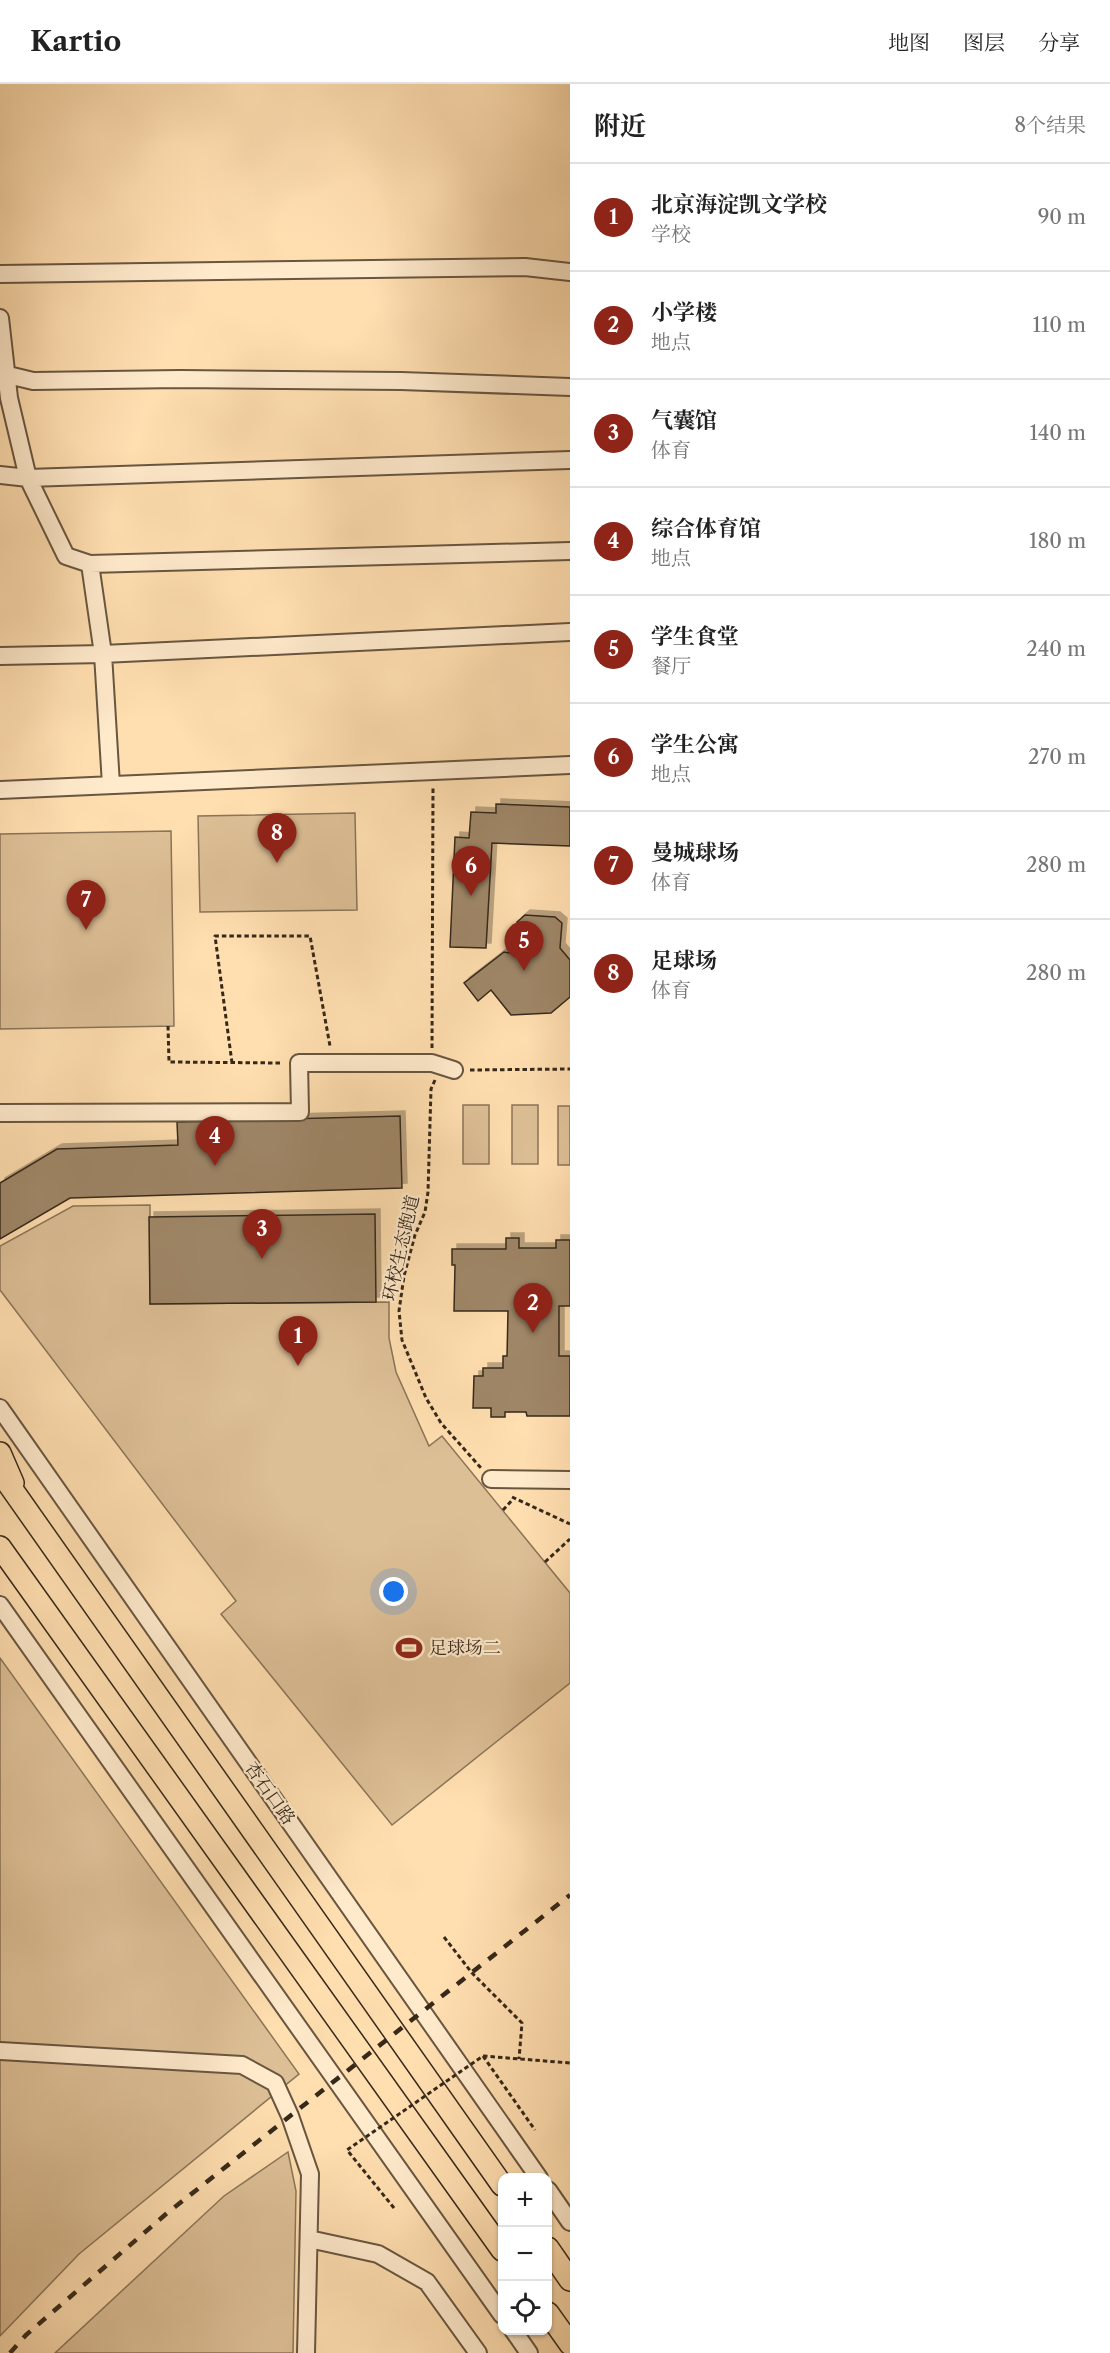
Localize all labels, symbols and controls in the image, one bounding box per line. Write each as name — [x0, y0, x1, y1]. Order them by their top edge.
text: Kartio — [30, 24, 121, 58]
text: 地图 — [888, 30, 930, 55]
text: 图层 — [963, 30, 1005, 55]
text: 分享 — [1038, 30, 1080, 55]
text: 附近 — [594, 110, 646, 142]
text: 8个结果 — [1014, 113, 1086, 137]
text: 北京海淀凯文学校 — [651, 191, 827, 218]
text: 1 — [609, 205, 618, 229]
text: 90 m — [1038, 205, 1086, 229]
text: 学校 — [651, 222, 691, 246]
text: 小学楼 — [651, 299, 717, 326]
text: 2 — [608, 313, 619, 337]
text: 110 m — [1033, 313, 1086, 337]
text: 地点 — [651, 330, 691, 354]
text: 气囊馆 — [651, 407, 717, 434]
text: 3 — [608, 421, 619, 445]
text: 140 m — [1029, 421, 1086, 445]
text: 体育 — [651, 438, 691, 462]
text: 综合体育馆 — [651, 515, 761, 542]
text: 4 — [608, 529, 619, 553]
text: 180 m — [1029, 529, 1086, 553]
text: 地点 — [651, 546, 691, 570]
text: 学生食堂 — [651, 623, 739, 650]
text: 5 — [608, 637, 619, 661]
text: 240 m — [1026, 637, 1086, 661]
text: 餐厅 — [651, 654, 691, 678]
text: 学生公寓 — [651, 731, 739, 758]
text: 6 — [608, 745, 619, 769]
text: 270 m — [1028, 745, 1086, 769]
text: 地点 — [651, 762, 691, 786]
pin: 8 — [258, 814, 296, 863]
text: 曼城球场 — [651, 839, 739, 866]
pin: 6 — [452, 846, 490, 896]
text: 7 — [608, 853, 619, 877]
text: 280 m — [1026, 853, 1086, 877]
text: 体育 — [651, 870, 691, 894]
pin: 7 — [66, 880, 106, 930]
pin: 5 — [504, 922, 544, 971]
text: 足球场 — [651, 947, 717, 974]
text: 8 — [607, 961, 620, 985]
text: 280 m — [1026, 961, 1086, 985]
text: 体育 — [651, 978, 691, 1002]
pin: 4 — [196, 1116, 234, 1166]
street label: 环校生态跑道 — [378, 1193, 424, 1303]
pin: 3 — [242, 1210, 282, 1259]
pin: 2 — [514, 1284, 552, 1333]
pin: 1 — [278, 1316, 318, 1366]
your location — [379, 1577, 408, 1606]
sports icon: 足球场二 — [394, 1633, 424, 1663]
place label: 足球场二 — [429, 1637, 501, 1659]
street label: 杏石口路 — [240, 1757, 300, 1829]
map controls — [498, 2173, 552, 2335]
button: + — [498, 2173, 552, 2227]
button: − — [498, 2227, 552, 2281]
button: locate — [498, 2281, 552, 2335]

